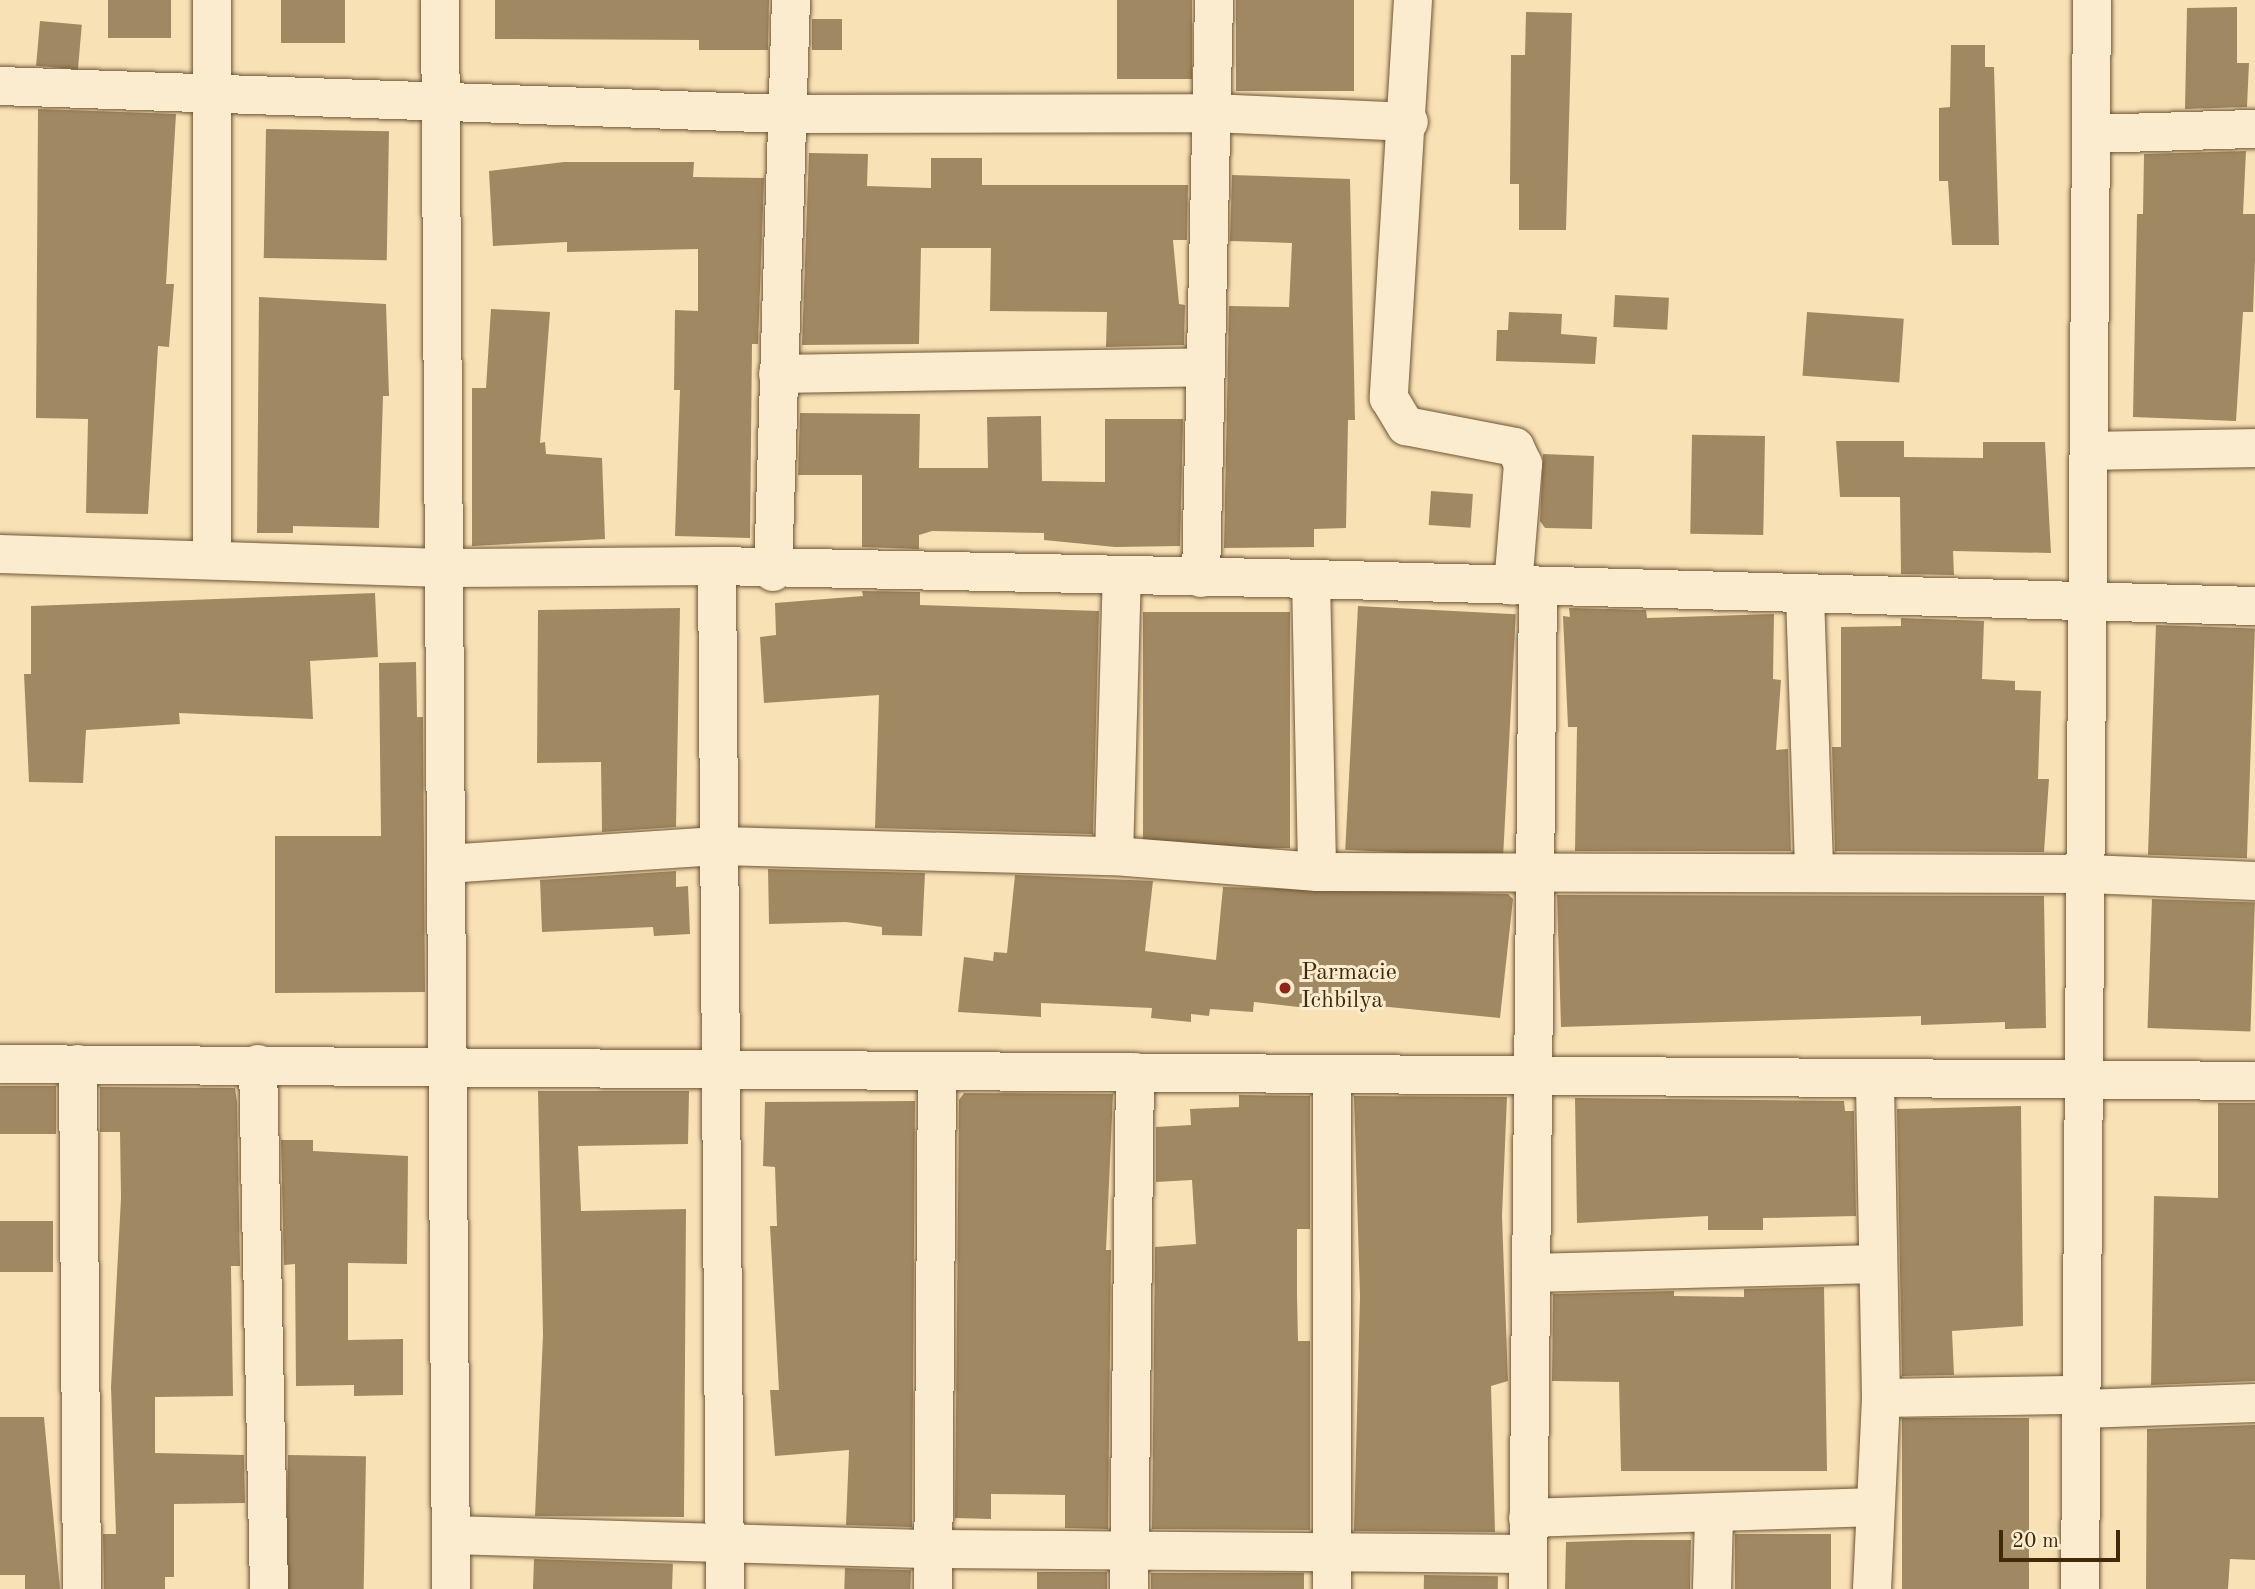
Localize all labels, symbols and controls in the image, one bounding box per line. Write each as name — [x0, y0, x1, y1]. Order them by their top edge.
place label: Parmacie Ichbilya — [1301, 960, 1397, 1016]
marker: Parmacie Ichbilya — [1275, 978, 1295, 998]
scale bar — [2003, 1516, 2124, 1560]
text: 20 m — [2012, 1531, 2059, 1552]

